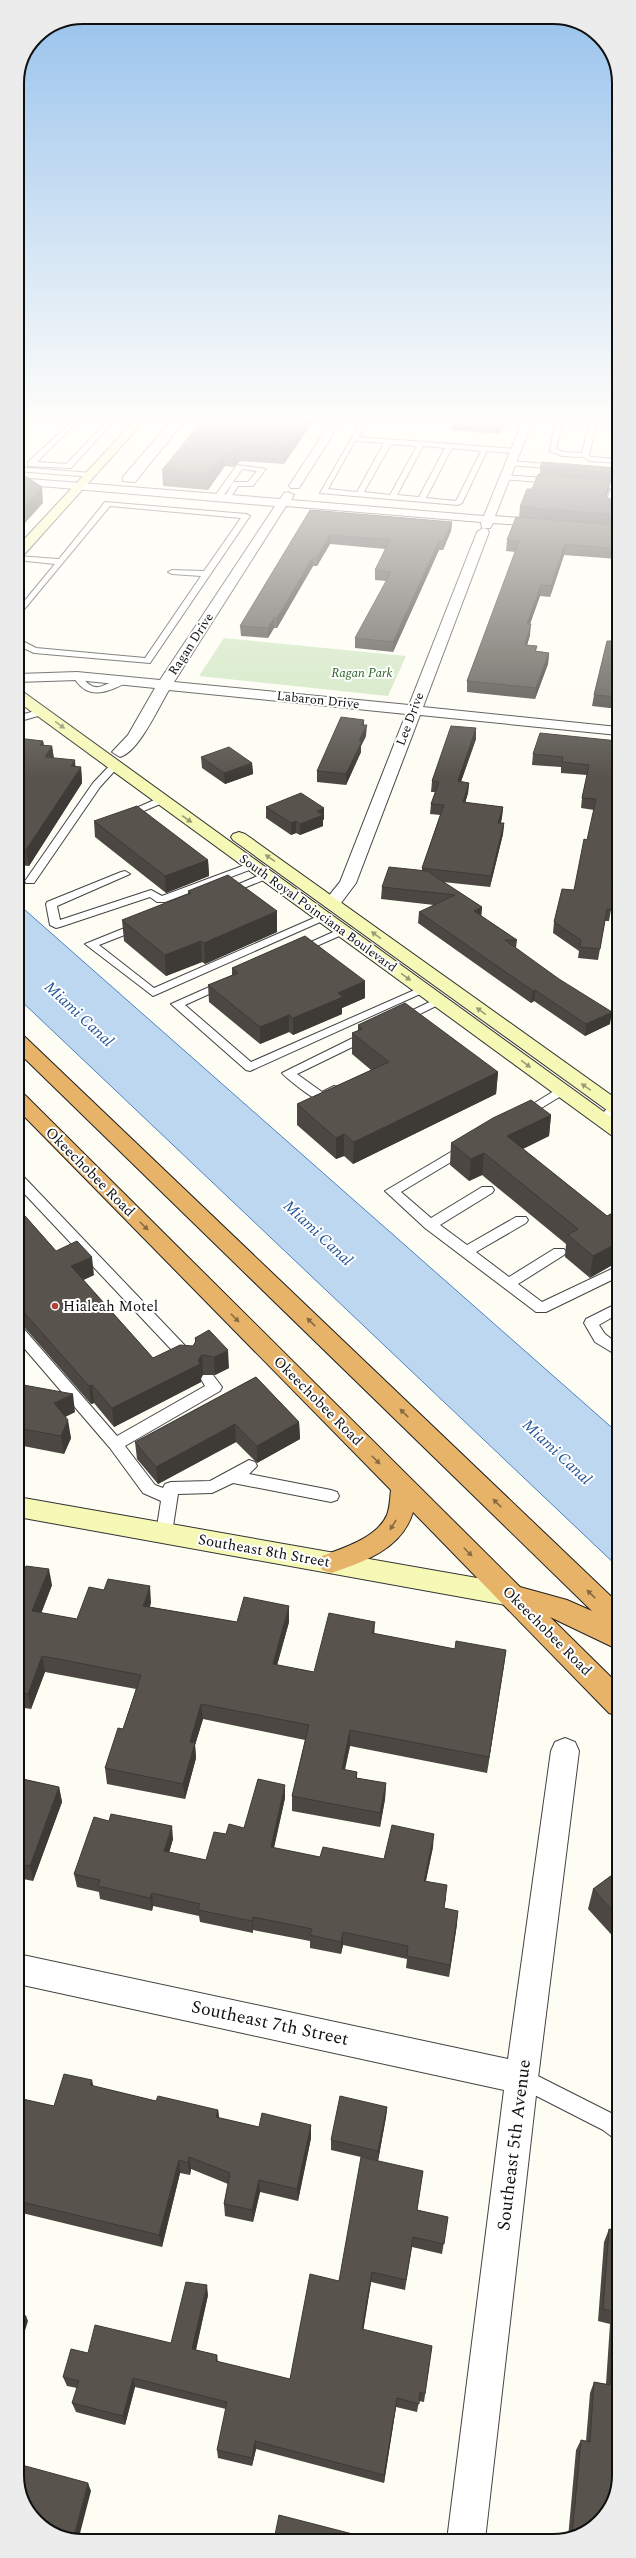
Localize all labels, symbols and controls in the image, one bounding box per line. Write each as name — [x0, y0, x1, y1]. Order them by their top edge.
street label: Ragan Drive — [163, 609, 219, 679]
park label: Ragan Park — [331, 663, 393, 683]
street label: Labaron Drive — [276, 686, 360, 714]
street label: Lee Drive — [391, 689, 429, 749]
one-way arrow — [55, 721, 65, 729]
one-way arrow — [182, 815, 193, 823]
street label: South Royal Poinciana Boulevard — [235, 849, 401, 977]
one-way arrow — [265, 854, 275, 862]
one-way arrow — [370, 930, 381, 939]
one-way arrow — [400, 973, 411, 981]
water label: Miami Canal — [39, 975, 119, 1053]
one-way arrow — [475, 1007, 486, 1015]
one-way arrow — [520, 1060, 531, 1068]
one-way arrow — [581, 1083, 592, 1091]
street label: Okeechobee Road — [40, 1122, 140, 1222]
water label: Miami Canal — [278, 1194, 358, 1272]
one-way arrow — [139, 1221, 149, 1231]
place label: Hialeah Motel — [63, 1295, 158, 1318]
marker: Hialeah Motel — [50, 1301, 60, 1311]
one-way arrow — [230, 1313, 240, 1323]
one-way arrow — [306, 1318, 315, 1327]
street label: Okeechobee Road — [268, 1351, 368, 1451]
one-way arrow — [399, 1408, 409, 1418]
water label: Miami Canal — [517, 1413, 597, 1491]
one-way arrow — [371, 1455, 381, 1465]
one-way arrow — [492, 1498, 502, 1508]
one-way arrow — [390, 1519, 397, 1531]
street label: Southeast 8th Street — [196, 1528, 332, 1574]
one-way arrow — [463, 1547, 473, 1557]
street label: Okeechobee Road — [497, 1581, 597, 1681]
one-way arrow — [586, 1589, 596, 1599]
street label: Southeast 7th Street — [189, 1993, 351, 2053]
street label: Southeast 5th Avenue — [490, 2058, 538, 2232]

